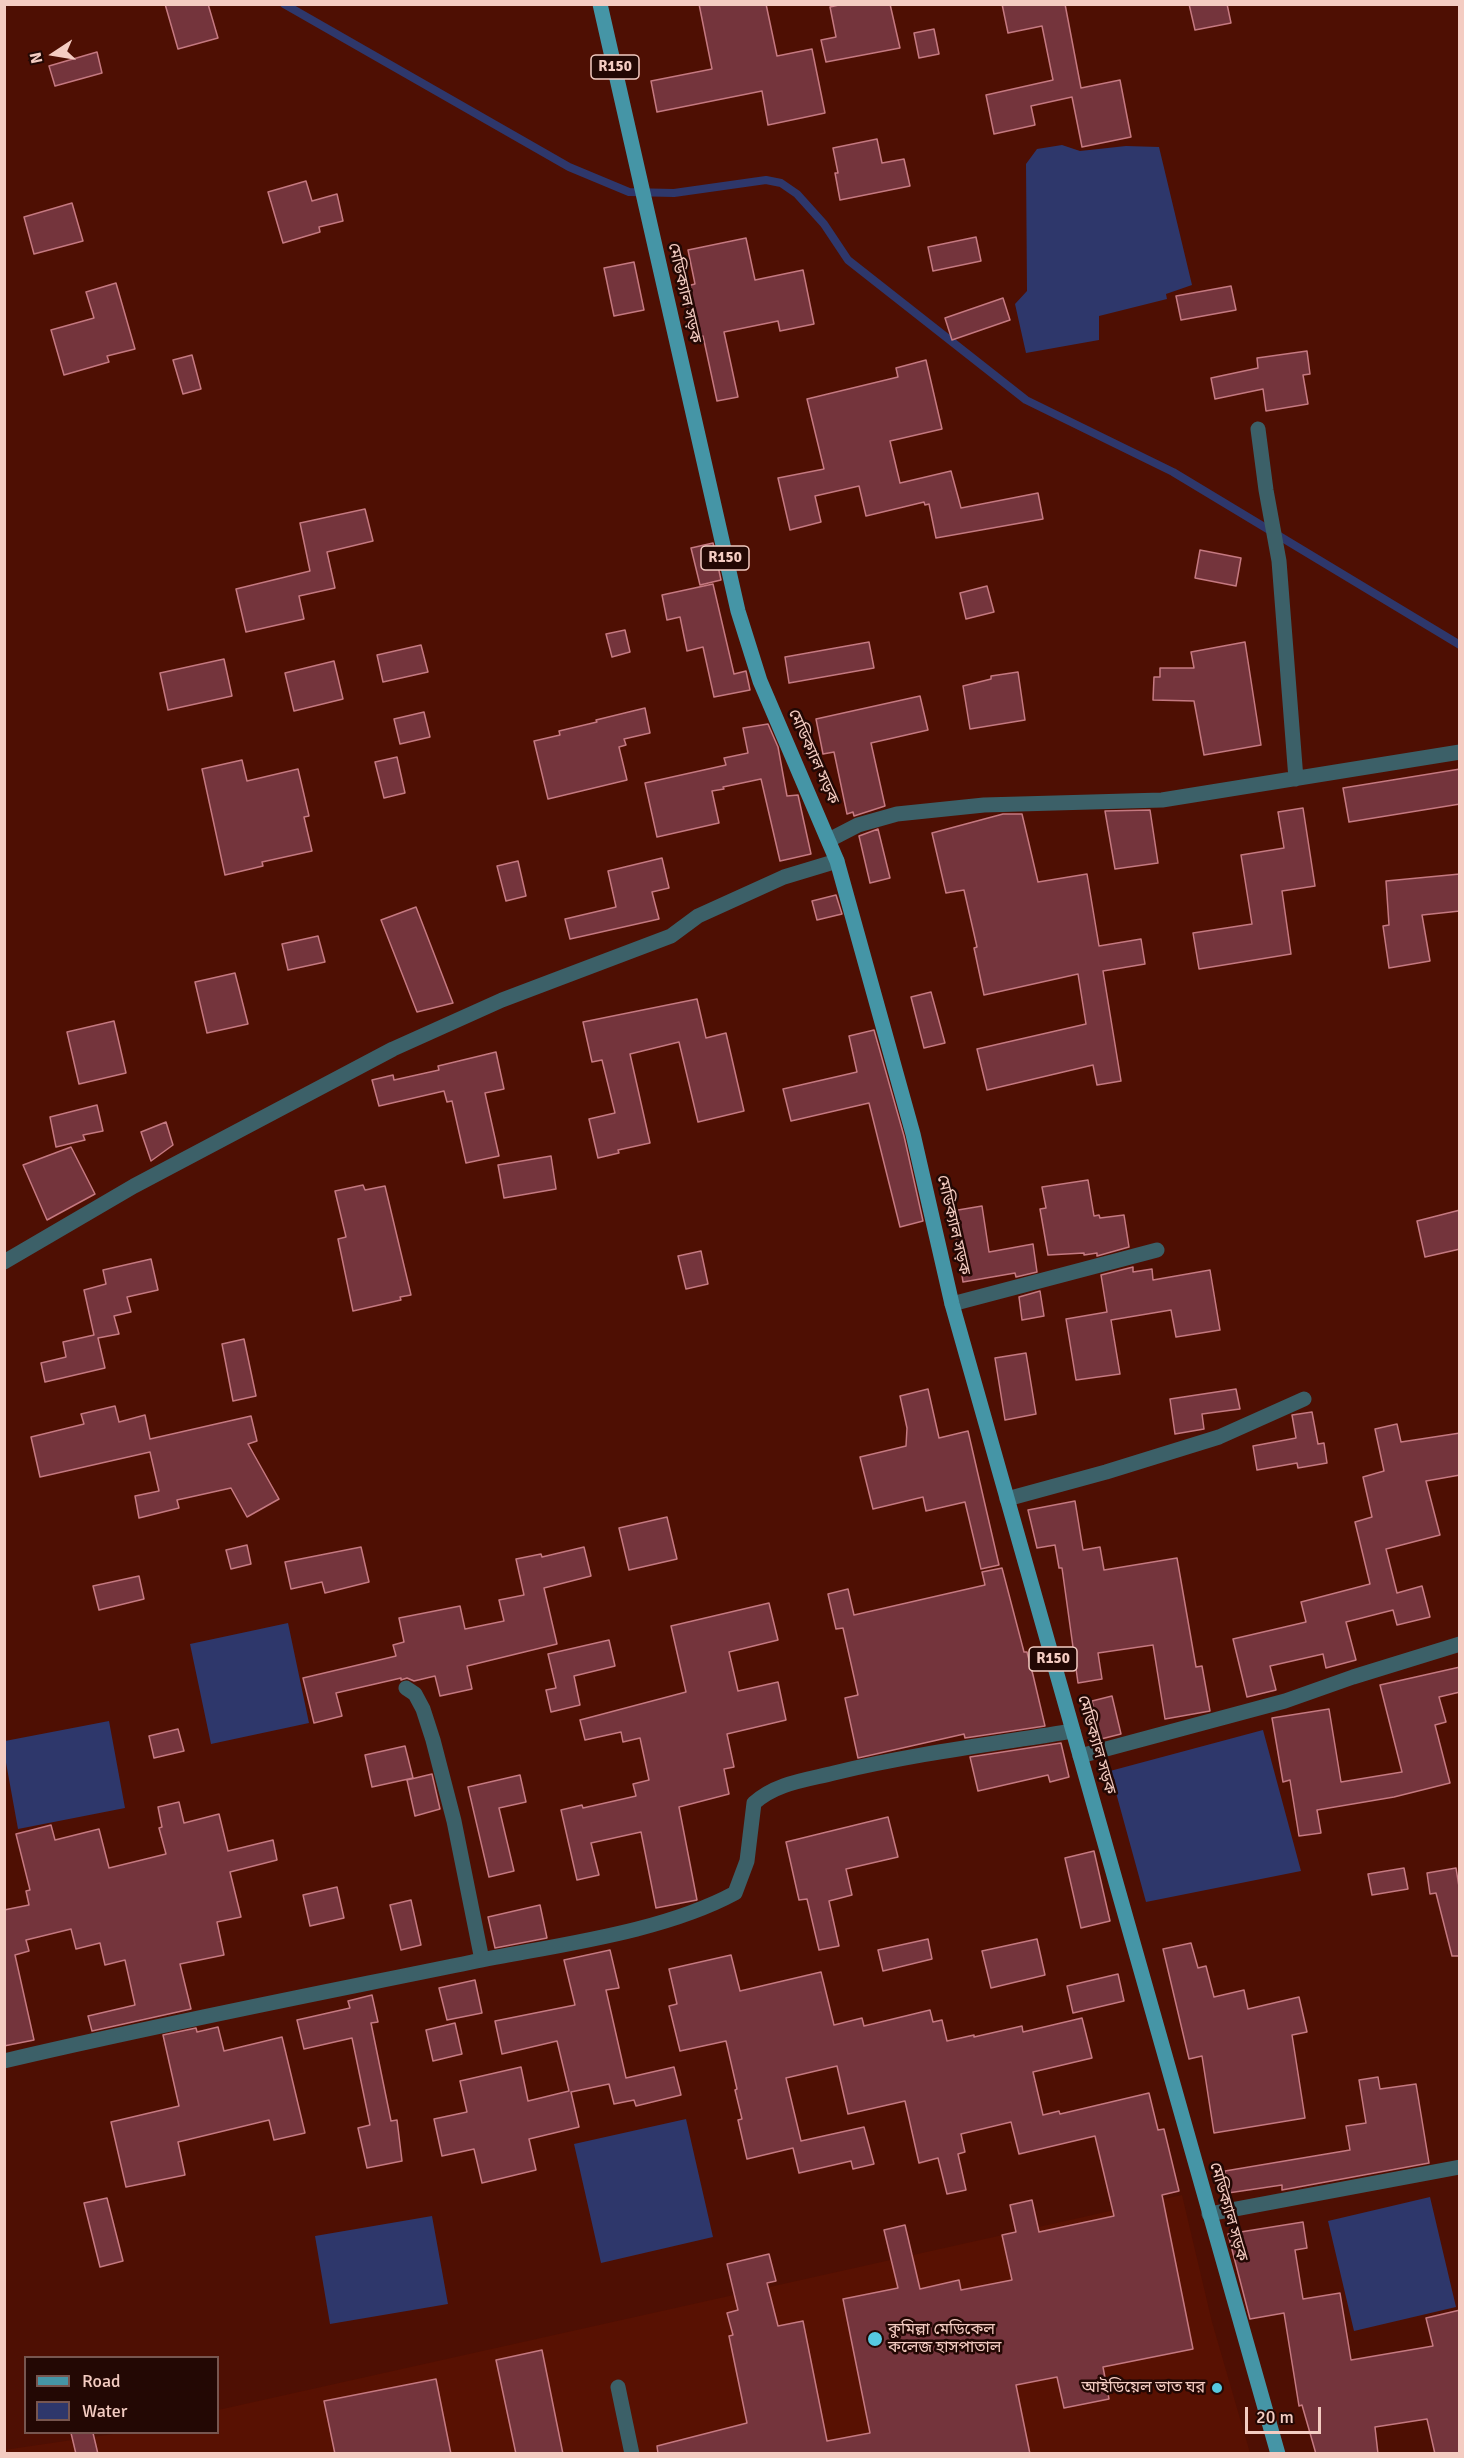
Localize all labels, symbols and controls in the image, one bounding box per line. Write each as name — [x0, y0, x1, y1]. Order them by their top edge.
north arrow — [24, 24, 84, 84]
text: N — [25, 50, 47, 65]
road number: R150 — [591, 55, 639, 79]
street label: মেডিক্যাল সড়ক — [663, 241, 705, 345]
road number: R150 — [701, 546, 749, 570]
street label: মেডিক্যাল সড়ক — [783, 706, 843, 808]
street label: মেডিক্যাল সড়ক — [932, 1173, 974, 1277]
road number: R150 — [1029, 1647, 1077, 1671]
street label: মেডিক্যাল সড়ক — [1073, 1693, 1119, 1797]
street label: মেডিক্যাল সড়ক — [1205, 2160, 1251, 2264]
place label: কুমিল্লা মেডিকেল কলেজ হাসপাতাল — [888, 2320, 1001, 2358]
marker: কুমিল্লা মেডিকেল কলেজ হাসপাতাল — [866, 2330, 884, 2348]
legend — [24, 2356, 219, 2434]
text: Road — [82, 2370, 121, 2392]
place label: আইডিয়েল ভাত ঘর — [1081, 2378, 1205, 2398]
marker: আইডিয়েল ভাত ঘর — [1210, 2381, 1224, 2395]
scale bar — [1248, 2395, 1324, 2433]
text: Water — [82, 2400, 127, 2422]
text: 20 m — [1256, 2406, 1294, 2428]

